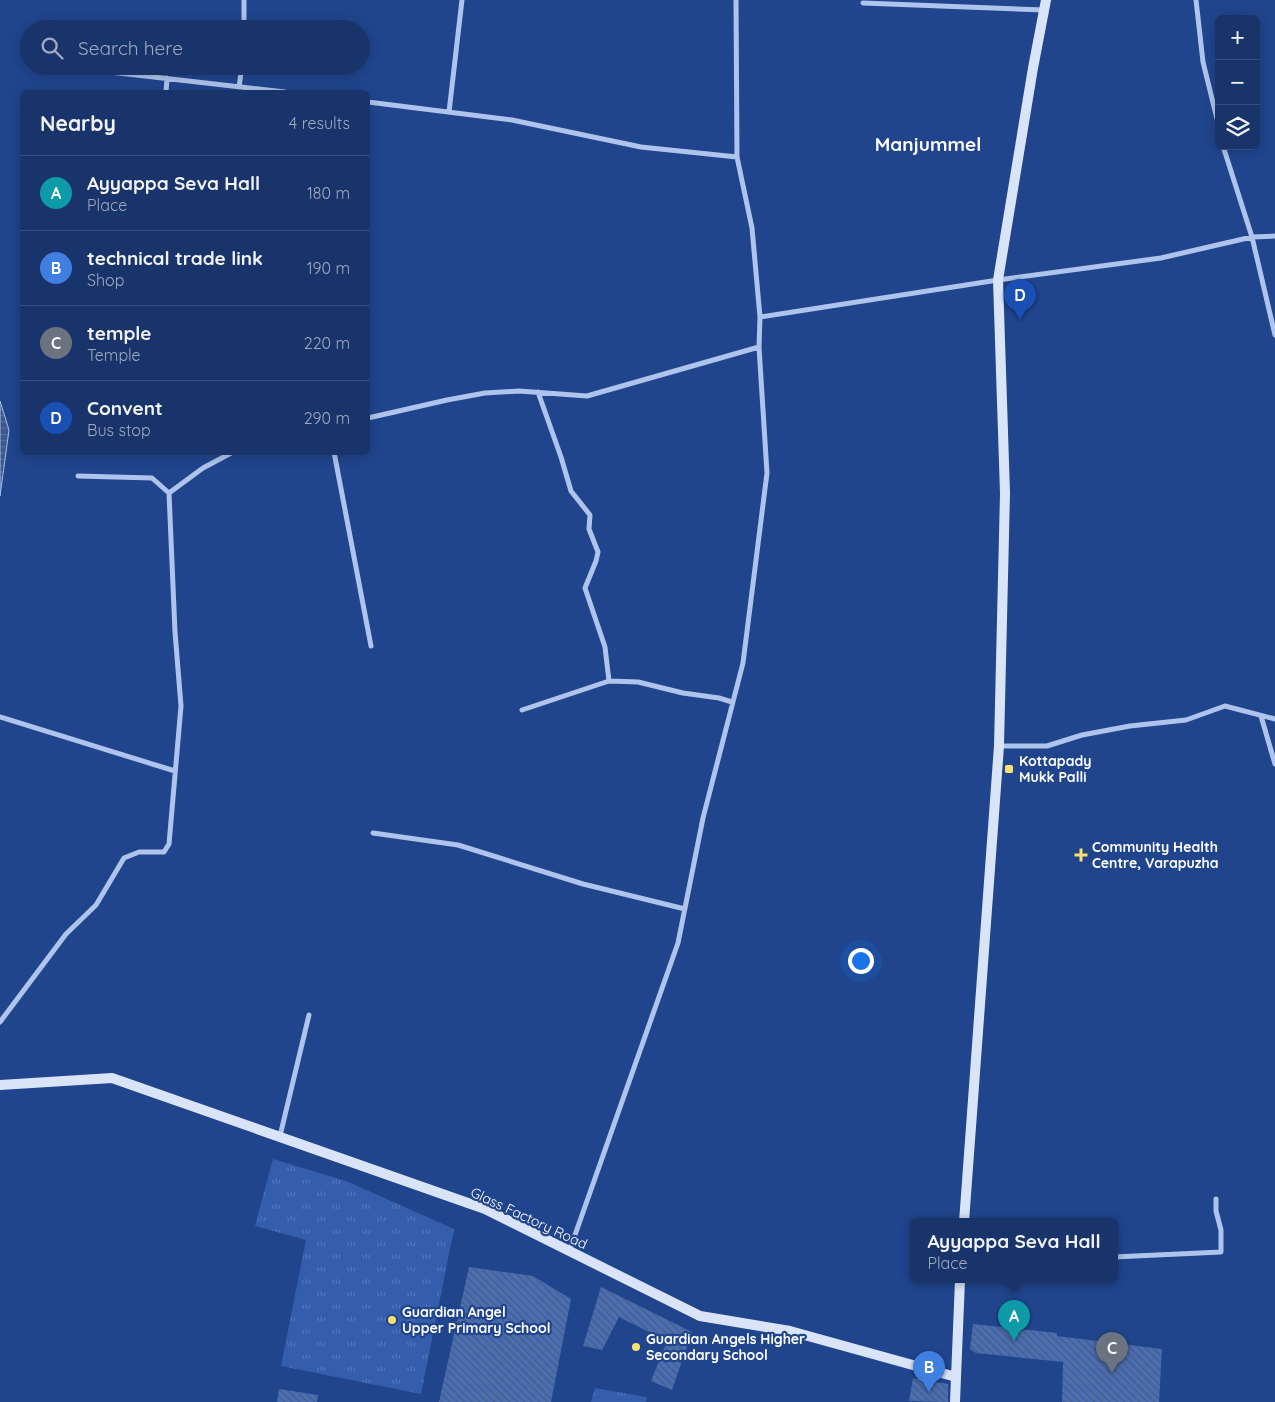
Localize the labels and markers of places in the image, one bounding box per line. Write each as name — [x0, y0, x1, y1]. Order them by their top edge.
pin: D — [1004, 279, 1036, 320]
place label: Kottapady Mukk Palli — [1019, 752, 1091, 786]
marker: Kottapady Mukk Palli — [1003, 763, 1015, 775]
place label: Community Health Centre, Varapuzha — [1092, 838, 1219, 872]
marker: Community Health Centre, Varapuzha — [1074, 848, 1088, 862]
pin: A — [998, 1300, 1030, 1341]
place label: Guardian Angel Upper Primary School — [402, 1303, 551, 1337]
marker: Guardian Angel Upper Primary School — [386, 1314, 398, 1326]
place label: Guardian Angels Higher Secondary School — [646, 1330, 805, 1364]
pin: C — [1096, 1332, 1128, 1373]
marker: Guardian Angels Higher Secondary School — [630, 1341, 642, 1353]
pin: B — [913, 1351, 945, 1392]

